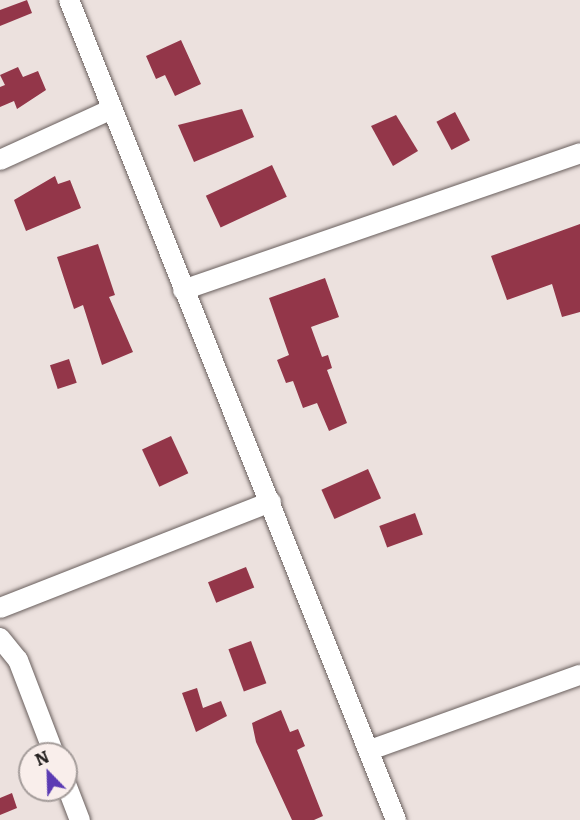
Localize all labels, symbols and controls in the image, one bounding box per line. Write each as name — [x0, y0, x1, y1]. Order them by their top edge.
north arrow — [18, 742, 78, 802]
text: N — [31, 744, 53, 771]

